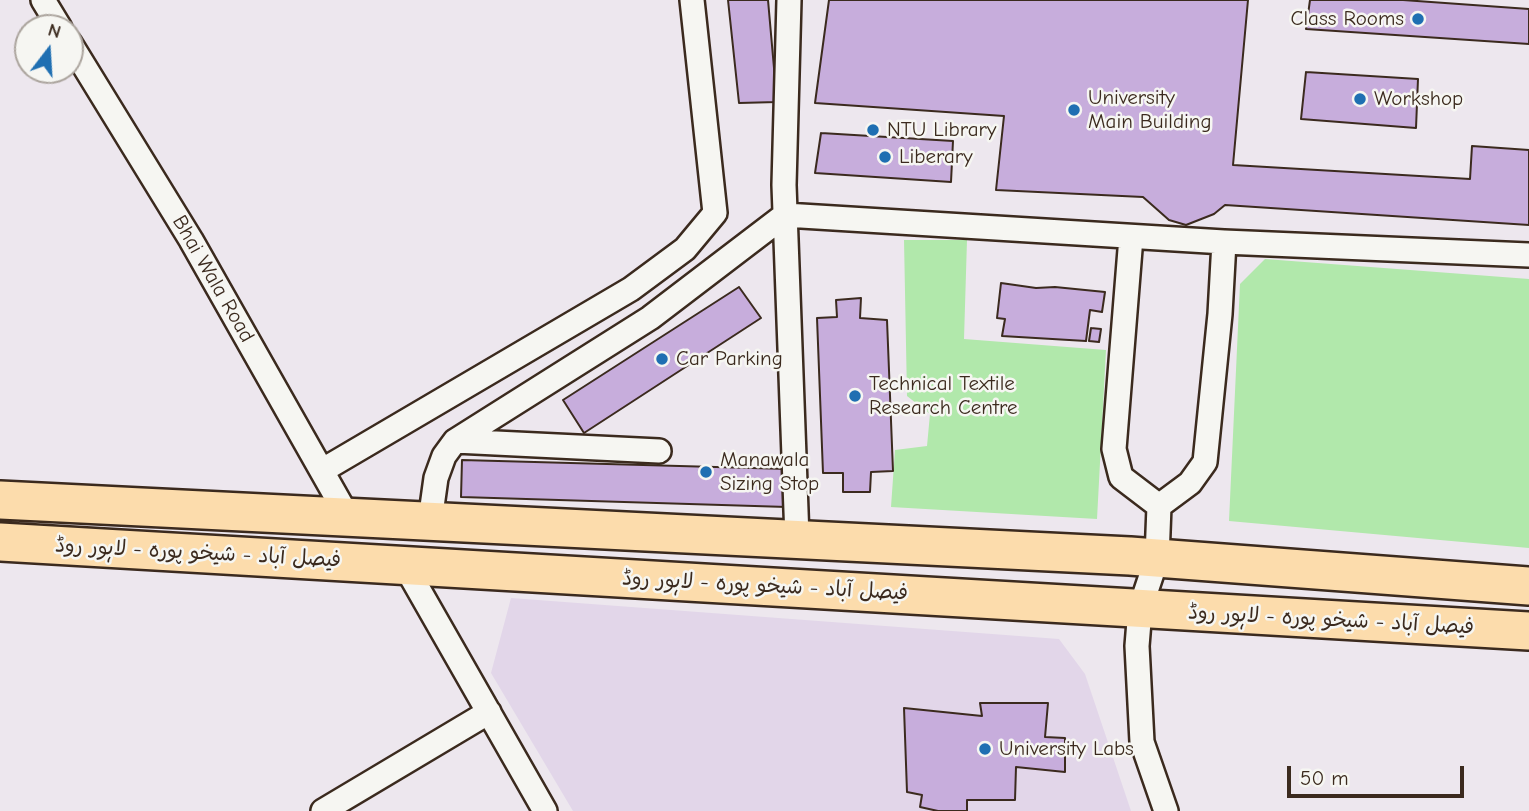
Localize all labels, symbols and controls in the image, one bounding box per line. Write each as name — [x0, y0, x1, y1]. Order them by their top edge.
place label: Class Rooms — [1291, 6, 1404, 32]
marker: Class Rooms — [1410, 11, 1426, 27]
north arrow — [14, 14, 84, 84]
text: N — [45, 18, 64, 43]
place label: University Main Building — [1088, 85, 1212, 135]
place label: Workshop — [1374, 86, 1463, 112]
marker: Workshop — [1352, 91, 1368, 107]
marker: University Main Building — [1066, 102, 1082, 118]
place label: NTU Library — [887, 117, 996, 143]
marker: NTU Library — [865, 122, 881, 138]
place label: Liberary — [899, 144, 973, 170]
marker: Liberary — [877, 149, 893, 165]
street label: Bhai Wala Road — [167, 211, 259, 347]
place label: Car Parking — [676, 346, 783, 372]
marker: Car Parking — [654, 351, 670, 367]
place label: Technical Textile Research Centre — [869, 371, 1017, 421]
marker: Technical Textile Research Centre — [847, 388, 863, 404]
place label: Manawala Sizing Stop — [720, 447, 819, 497]
marker: Manawala Sizing Stop — [698, 464, 714, 480]
street label: فیصل آباد - شیخو پورہ - لاہور روڈ — [54, 533, 342, 573]
street label: فیصل آباد - شیخو پورہ - لاہور روڈ — [621, 566, 909, 606]
street label: فیصل آباد - شیخو پورہ - لاہور روڈ — [1187, 600, 1475, 640]
place label: University Labs — [999, 736, 1134, 762]
marker: University Labs — [977, 741, 993, 757]
scale bar — [1291, 752, 1468, 796]
text: 50 m — [1300, 766, 1349, 790]

